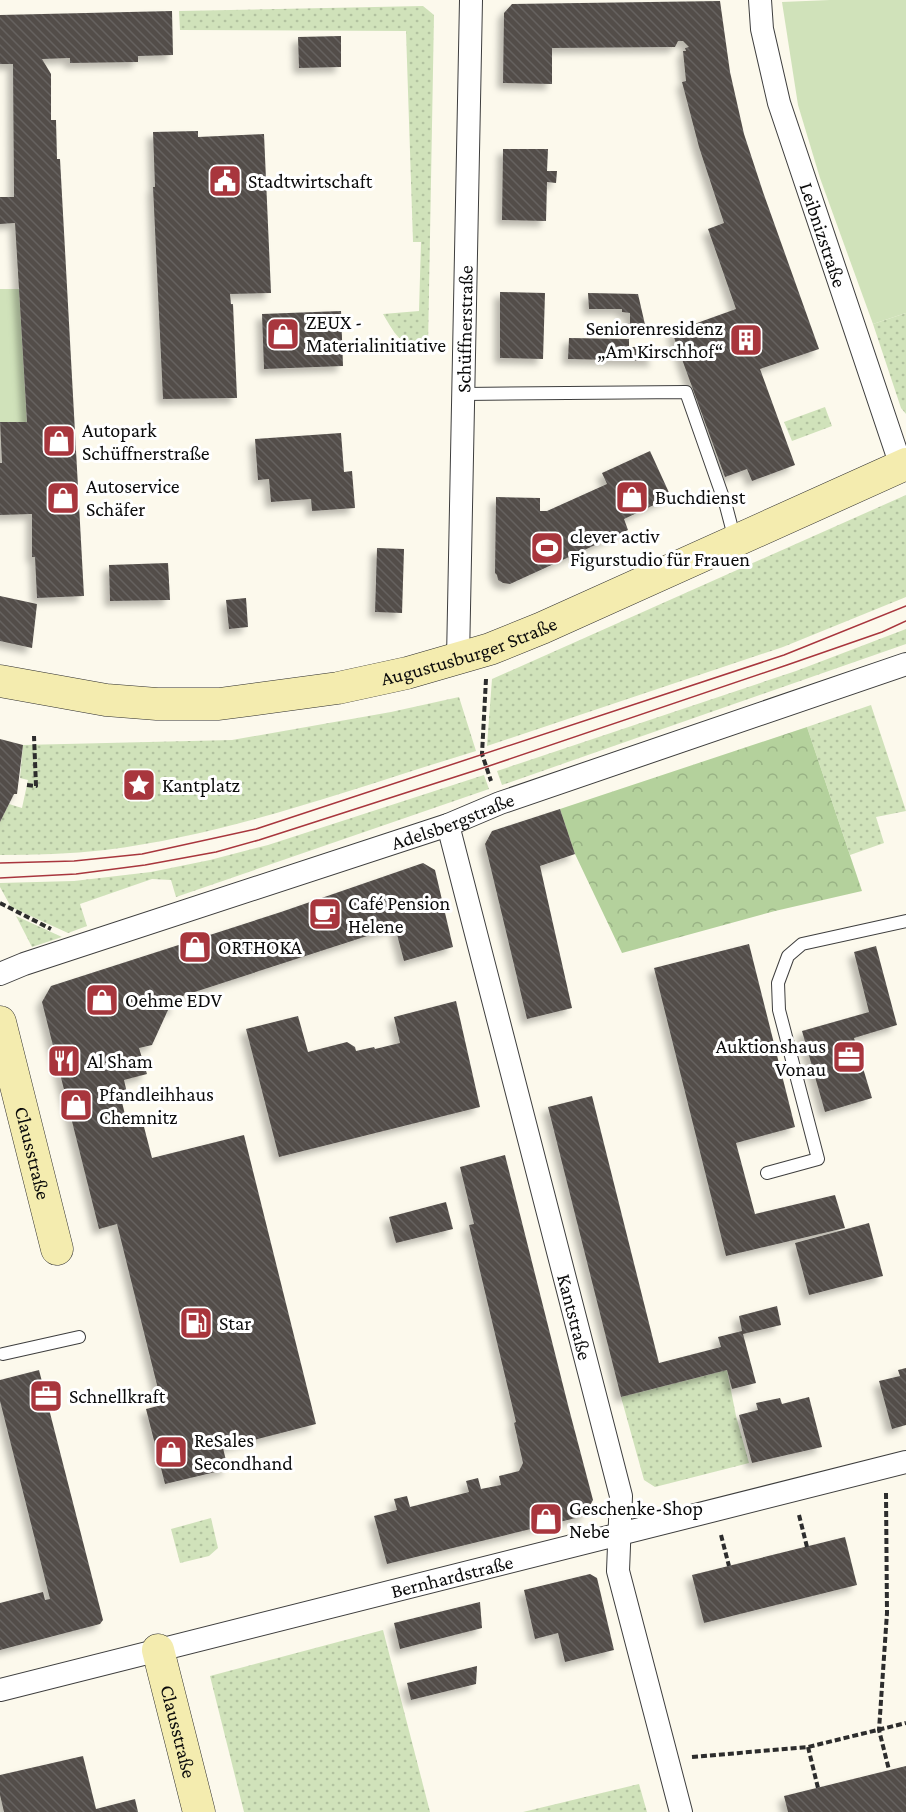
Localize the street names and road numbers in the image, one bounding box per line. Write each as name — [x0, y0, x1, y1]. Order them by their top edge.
street label: Leibnizstraße — [795, 180, 851, 290]
street label: Schüffnerstraße — [452, 265, 477, 393]
street label: Augustusburger Straße — [379, 612, 560, 689]
street label: Adelsbergstraße — [389, 788, 517, 854]
street label: Clausstraße — [11, 1104, 55, 1202]
street label: Kantstraße — [553, 1271, 597, 1363]
street label: Bernhardstraße — [389, 1550, 516, 1602]
street label: Clausstraße — [156, 1683, 201, 1780]

